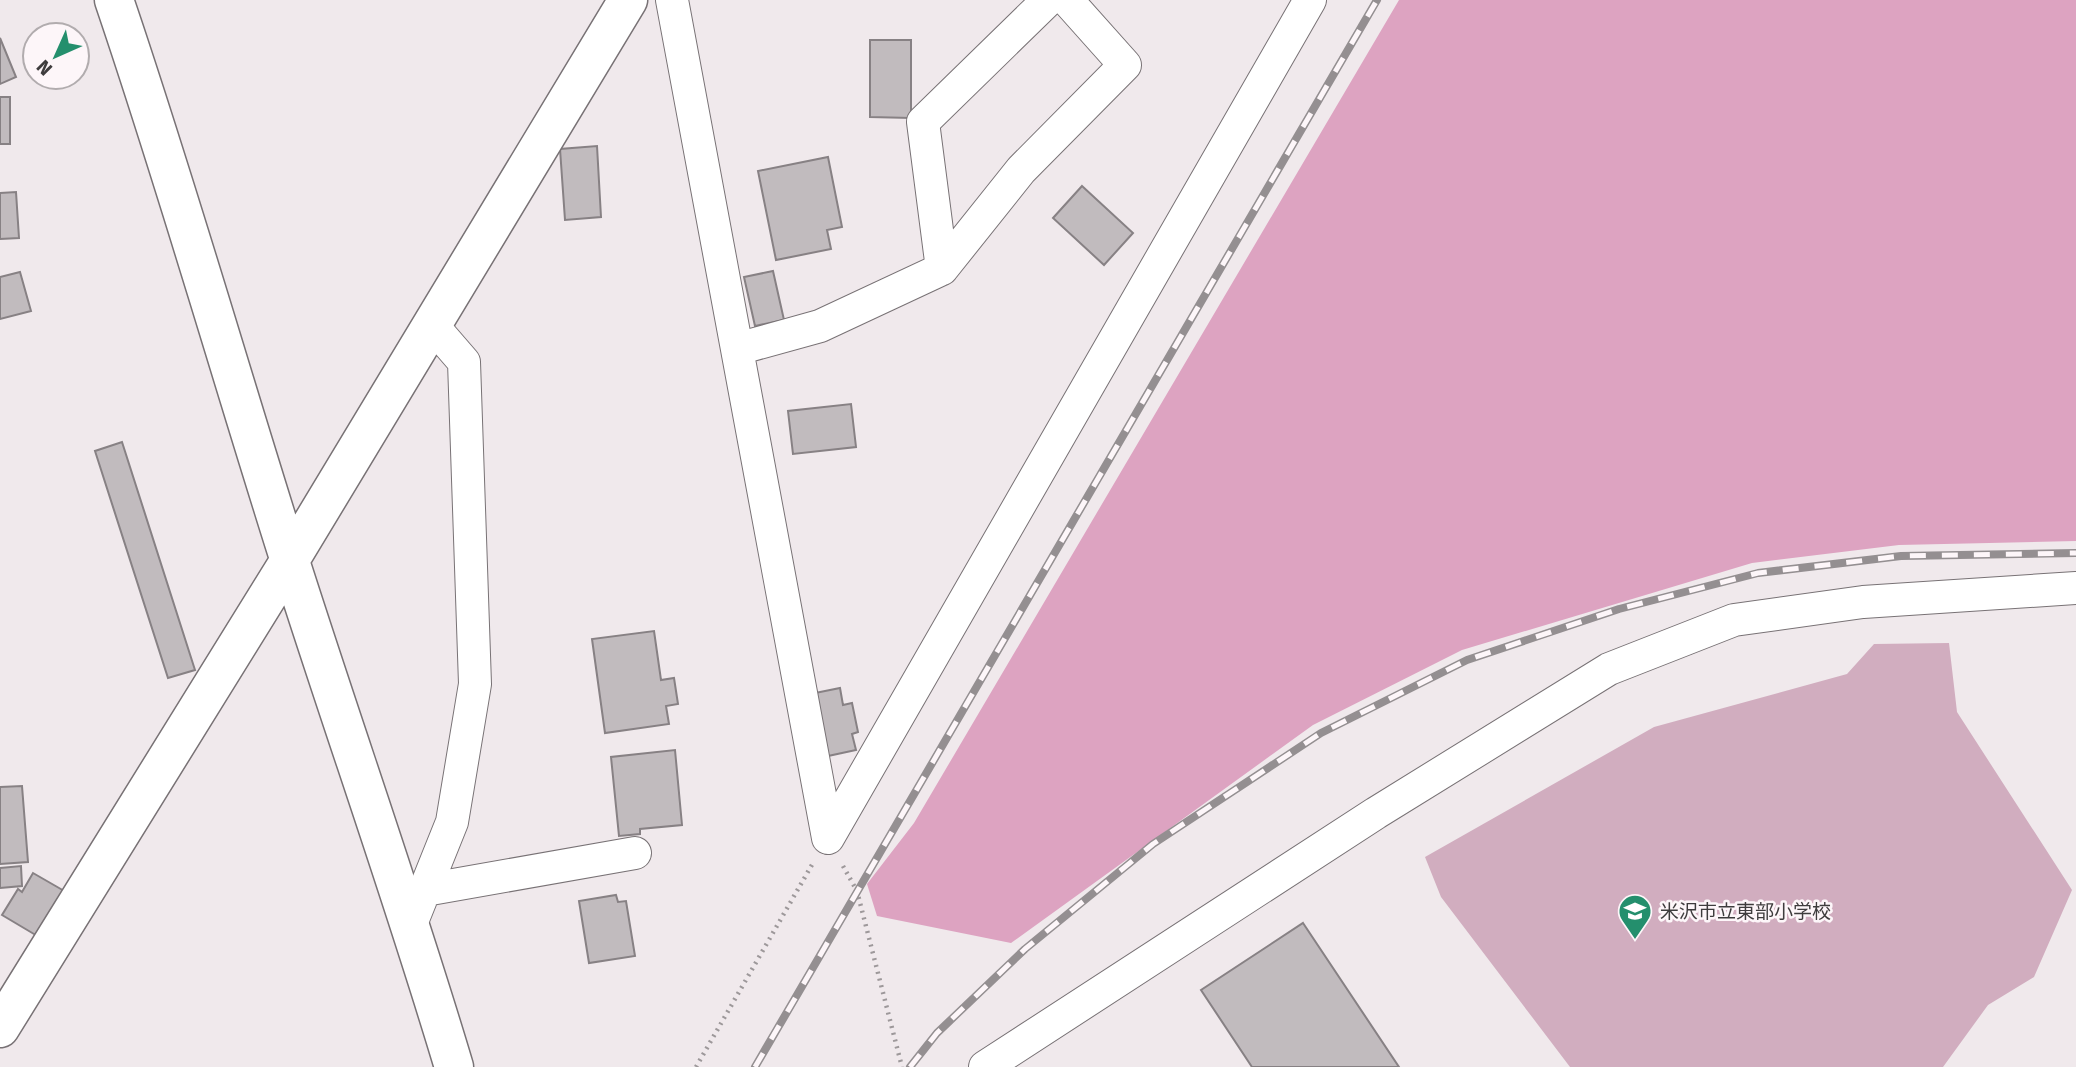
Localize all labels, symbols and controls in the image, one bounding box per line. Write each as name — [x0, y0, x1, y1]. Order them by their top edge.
north arrow — [21, 21, 91, 91]
text: N — [32, 55, 57, 80]
school or university icon: 米沢市立東部小学校 — [1616, 892, 1654, 941]
place label: 米沢市立東部小学校 — [1660, 900, 1831, 923]

